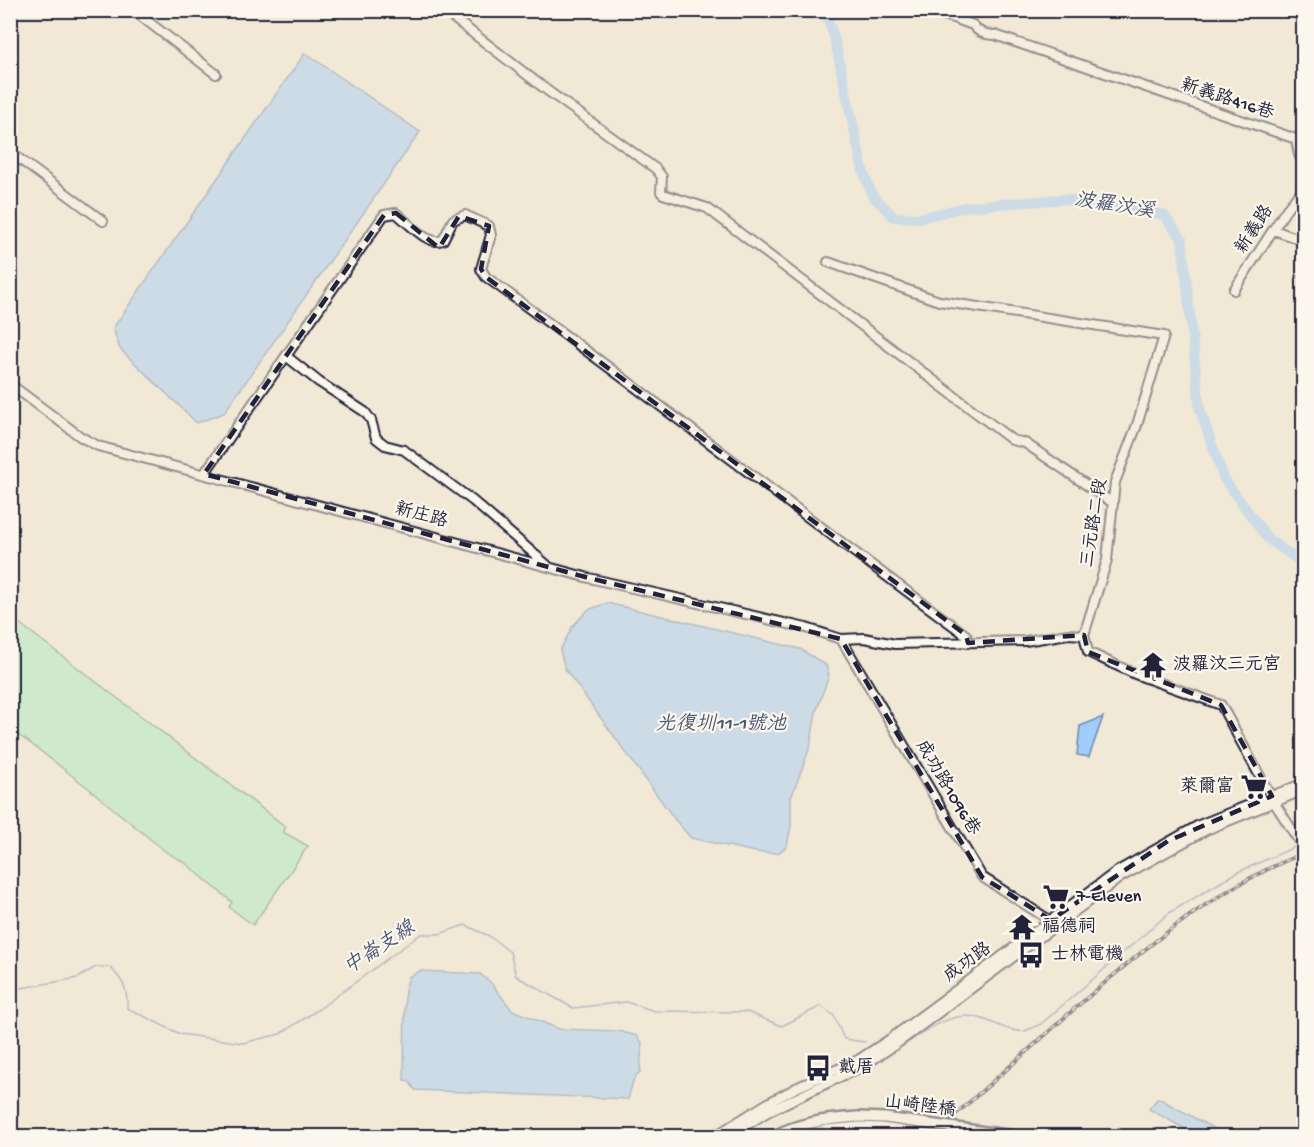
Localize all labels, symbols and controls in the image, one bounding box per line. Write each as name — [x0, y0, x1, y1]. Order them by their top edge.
street label: 新義路416巷 — [1178, 74, 1277, 125]
water label: 波羅汶溪 — [1073, 187, 1157, 225]
street label: 新義路 — [1231, 201, 1279, 258]
street label: 三元路二段 — [1077, 477, 1112, 569]
street label: 新庄路 — [392, 498, 450, 533]
temple icon: 波羅汶三元宮 — [1138, 650, 1168, 680]
place label: 波羅汶三元宮 — [1173, 654, 1281, 676]
water label: 光復圳11-1號池 — [656, 712, 787, 737]
street label: 成功路1096巷 — [910, 736, 985, 840]
supermarket icon: 萊爾富 — [1239, 772, 1269, 802]
place label: 萊爾富 — [1180, 776, 1234, 798]
supermarket icon: 7-Eleven — [1041, 882, 1071, 912]
place label: 7-Eleven — [1075, 887, 1142, 908]
temple icon: 福德祠 — [1007, 912, 1037, 942]
water label: 中崙支線 — [339, 915, 421, 980]
place label: 福德祠 — [1042, 916, 1096, 938]
street label: 成功路 — [939, 938, 996, 987]
bus stop icon: 士林電機 — [1016, 940, 1046, 970]
place label: 士林電機 — [1051, 944, 1123, 966]
bus stop icon: 戴厝 — [803, 1053, 833, 1083]
place label: 戴厝 — [838, 1057, 874, 1079]
street label: 山崎陸橋 — [883, 1091, 957, 1122]

